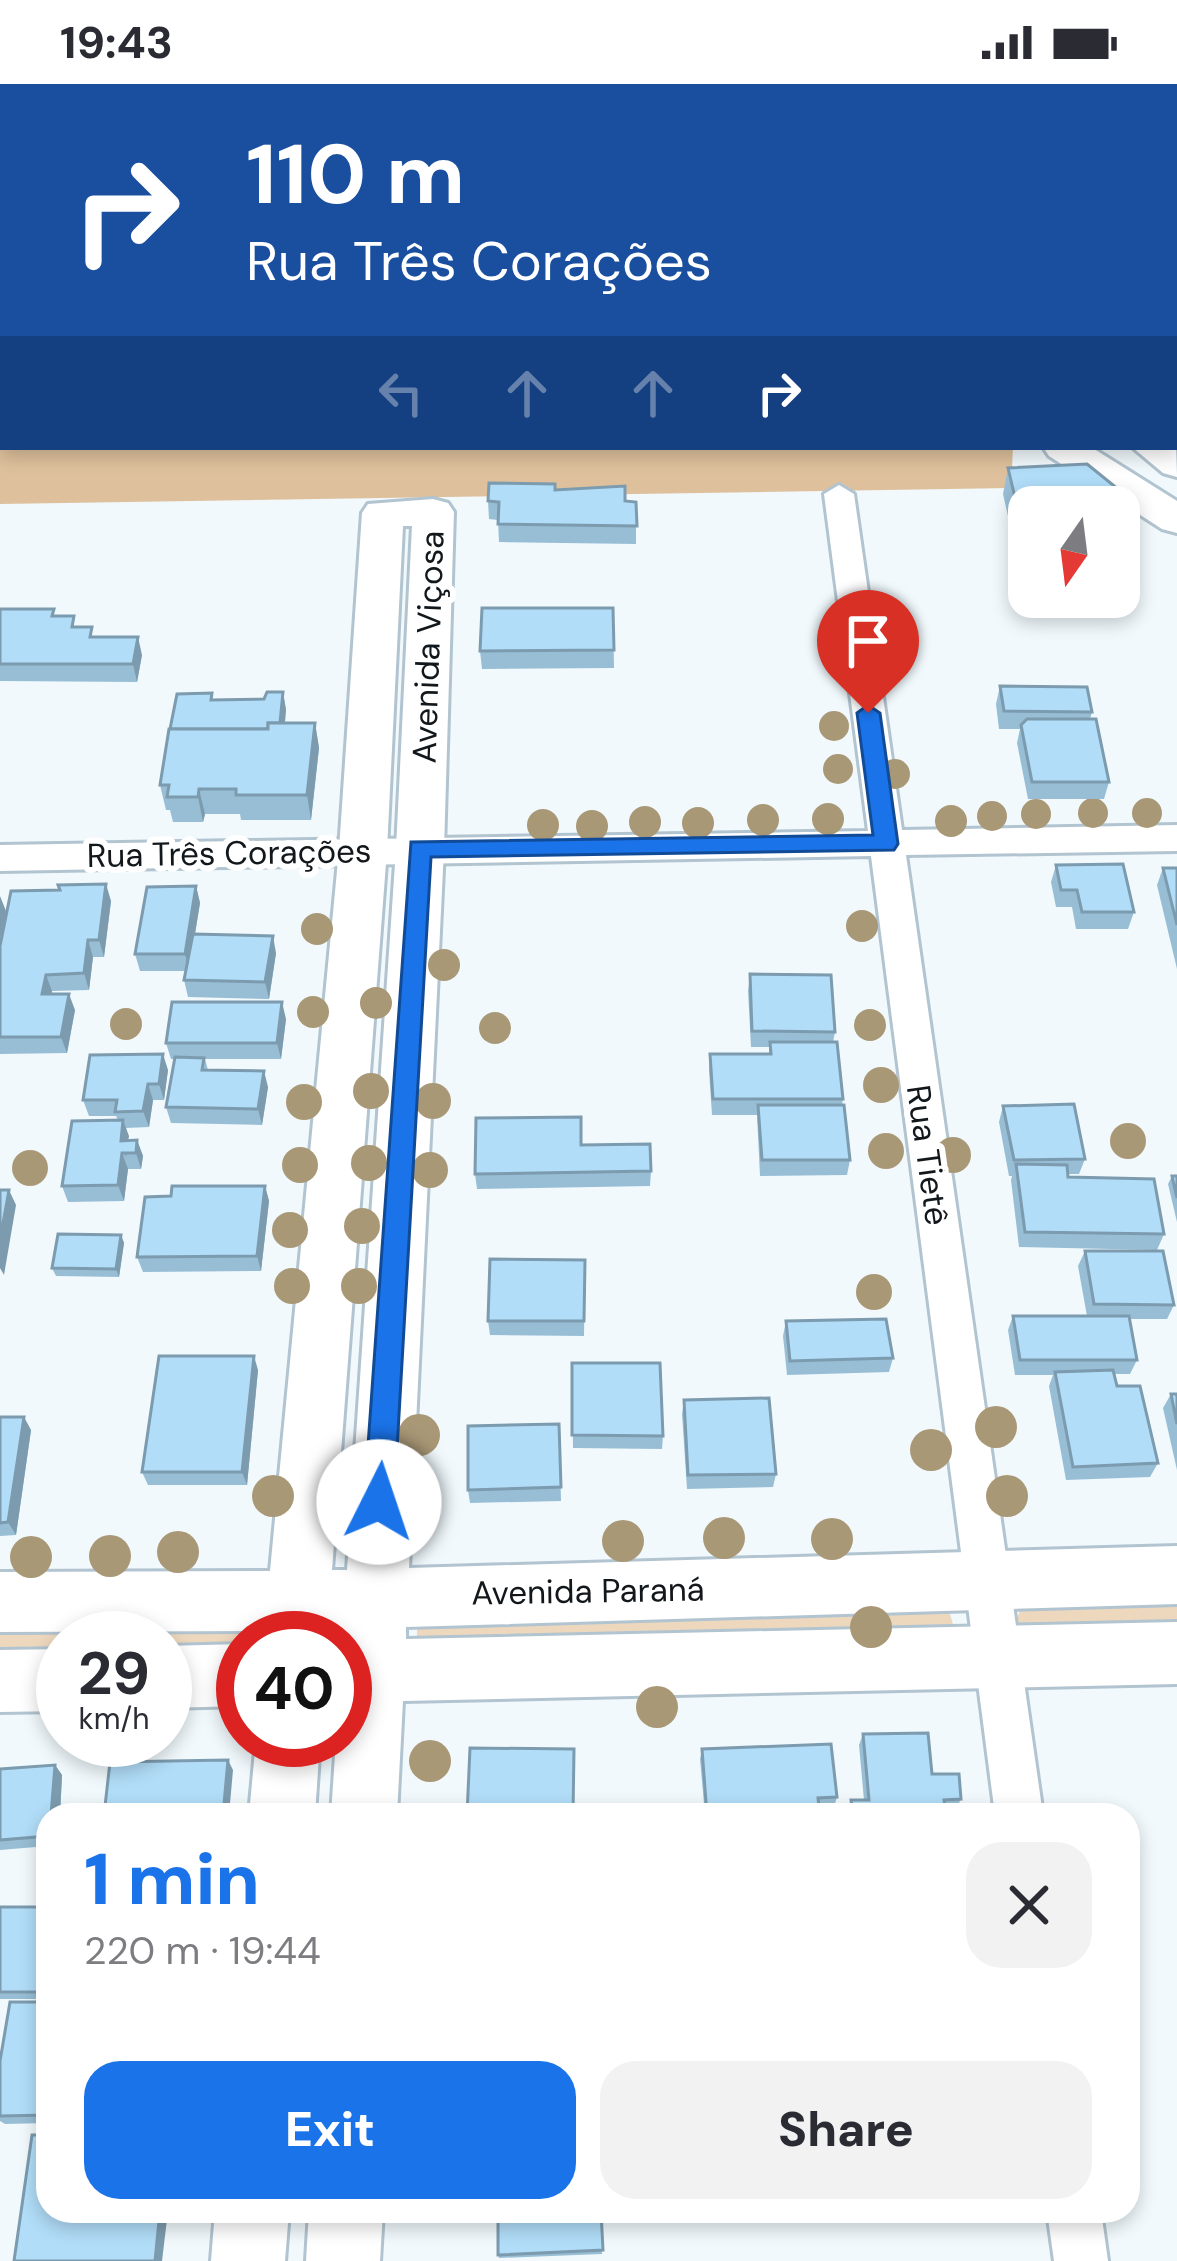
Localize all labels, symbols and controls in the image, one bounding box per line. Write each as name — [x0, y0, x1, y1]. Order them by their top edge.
text: 19:43 — [60, 13, 173, 72]
text: 110 m — [246, 120, 465, 229]
icon: right — [48, 132, 204, 288]
text: Rua Três Corações — [246, 226, 712, 297]
icon: left — [368, 360, 434, 426]
icon: ahead — [494, 360, 560, 426]
icon: ahead — [620, 360, 686, 426]
icon: right — [746, 360, 812, 426]
north arrow — [1008, 486, 1140, 618]
map controls — [1008, 486, 1140, 618]
street label: Avenida Viçosa — [402, 530, 454, 764]
pin — [817, 590, 919, 713]
icon: arrive — [835, 608, 901, 674]
street label: Rua Três Corações — [86, 829, 372, 877]
street label: Rua Tietê — [897, 1082, 959, 1228]
position arrow — [316, 1439, 442, 1565]
street label: Avenida Paraná — [471, 1567, 705, 1615]
speed limit sign: 40 — [216, 1611, 372, 1767]
text: 29 — [78, 1634, 150, 1713]
text: km/h — [79, 1699, 149, 1738]
text: 1 min — [84, 1833, 260, 1926]
button: close — [966, 1842, 1092, 1968]
text: 220 m · 19:44 — [84, 1925, 321, 1976]
button: Exit — [84, 2061, 576, 2199]
button: Share — [600, 2061, 1092, 2199]

